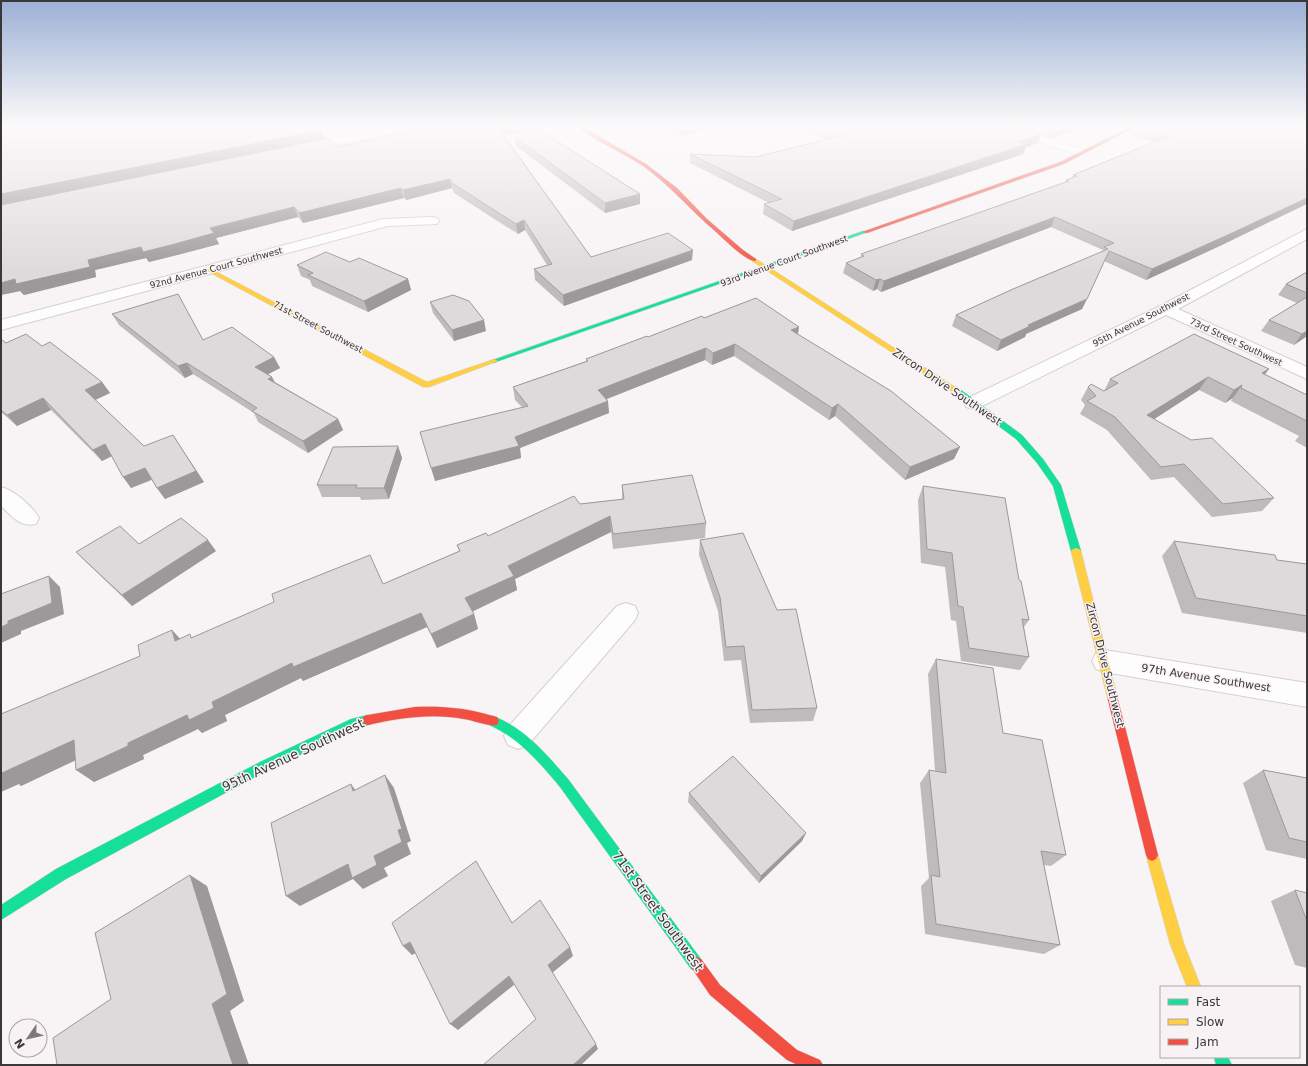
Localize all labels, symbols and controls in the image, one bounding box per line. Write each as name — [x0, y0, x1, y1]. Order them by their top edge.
street label: 93rd Avenue Court Southwest — [719, 233, 849, 289]
street label: 92nd Avenue Court Southwest — [149, 245, 284, 291]
street label: 95th Avenue Southwest — [1091, 291, 1191, 349]
street label: 71st Street Southwest — [271, 299, 365, 355]
street label: 73rd Street Southwest — [1188, 316, 1284, 368]
street label: Zircon Drive Southwest — [890, 346, 1005, 429]
street label: Zircon Drive Southwest — [1083, 601, 1127, 730]
street label: 97th Avenue Southwest — [1140, 661, 1272, 695]
street label: 95th Avenue Southwest — [220, 716, 366, 794]
street label: 71st Street Southwest — [609, 848, 707, 974]
legend — [1160, 986, 1300, 1058]
text: Fast — [1196, 995, 1220, 1009]
text: Slow — [1196, 1015, 1224, 1029]
north arrow — [8, 1018, 48, 1058]
text: Jam — [1195, 1035, 1219, 1049]
text: N — [12, 1036, 28, 1051]

